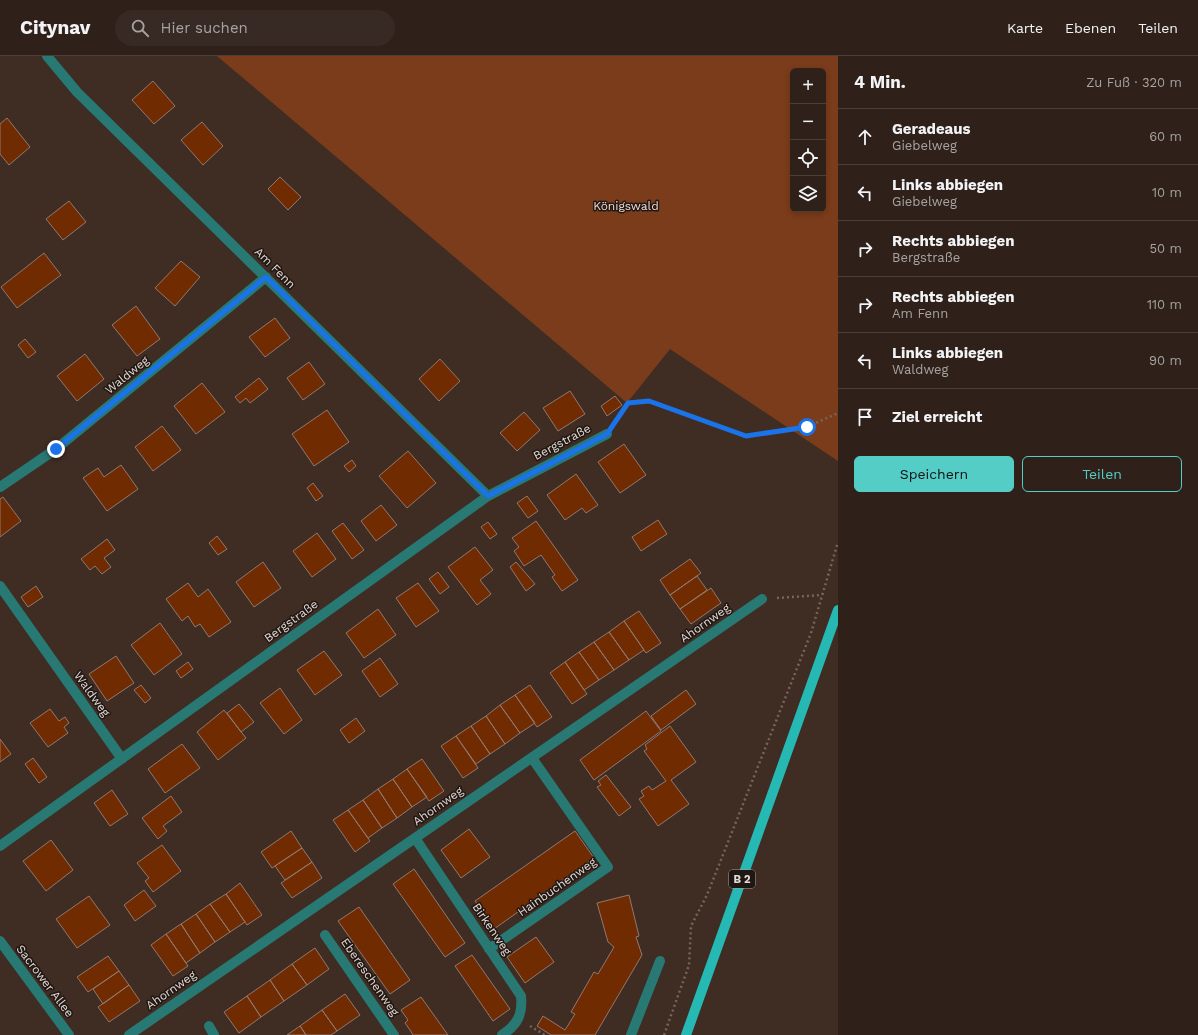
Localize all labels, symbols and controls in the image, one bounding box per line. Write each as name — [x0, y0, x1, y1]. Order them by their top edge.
search box — [115, 10, 395, 46]
text: Citynav — [20, 16, 91, 39]
icon: search — [129, 17, 151, 39]
text: Hier suchen — [161, 19, 248, 37]
text: Karte — [1007, 20, 1043, 36]
text: Ebenen — [1065, 20, 1116, 36]
text: Teilen — [1138, 20, 1178, 36]
map controls — [790, 68, 826, 212]
button: + — [790, 68, 826, 104]
text: 4 Min. — [854, 72, 906, 92]
text: Zu Fuß · 320 m — [1086, 75, 1182, 90]
button: − — [790, 104, 826, 140]
text: Geradeaus — [892, 120, 971, 138]
icon: ahead — [854, 126, 876, 148]
text: 60 m — [1149, 129, 1182, 144]
text: Giebelweg — [892, 138, 957, 153]
button: locate — [790, 140, 826, 176]
button: layers — [790, 176, 826, 212]
text: Links abbiegen — [892, 176, 1003, 194]
icon: left — [854, 182, 876, 204]
text: 10 m — [1152, 185, 1182, 200]
text: Giebelweg — [892, 194, 957, 209]
park label: Königswald — [593, 199, 659, 213]
text: Rechts abbiegen — [892, 232, 1014, 250]
icon: right — [854, 238, 876, 260]
text: 50 m — [1150, 241, 1182, 256]
street label: Am Fenn — [252, 245, 298, 291]
text: Bergstraße — [892, 250, 960, 265]
text: Rechts abbiegen — [892, 288, 1014, 306]
icon: right — [854, 294, 876, 316]
text: 110 m — [1147, 297, 1182, 312]
text: Am Fenn — [892, 306, 948, 321]
text: Links abbiegen — [892, 344, 1003, 362]
icon: left — [854, 350, 876, 372]
street label: Waldweg — [102, 353, 152, 397]
text: 90 m — [1149, 353, 1182, 368]
text: Waldweg — [892, 362, 949, 377]
icon: arrive — [854, 406, 876, 428]
text: Ziel erreicht — [892, 408, 982, 426]
route start — [798, 418, 816, 436]
street label: Bergstraße — [531, 421, 593, 463]
route end — [47, 440, 65, 458]
button: Speichern — [854, 456, 1014, 492]
button: Teilen — [1022, 456, 1182, 492]
street label: Bergstraße — [261, 597, 321, 645]
street label: Ahornweg — [677, 600, 733, 645]
street label: Waldweg — [71, 669, 113, 720]
street label: Ahornweg — [410, 783, 466, 828]
street label: Hainbuchenweg — [515, 854, 599, 919]
road number: B 2 — [729, 870, 755, 888]
street label: Birkenweg — [469, 900, 515, 958]
street label: Ebereschenweg — [338, 935, 402, 1019]
street label: Sacrower Allee — [13, 942, 77, 1020]
street label: Ahornweg — [143, 967, 199, 1012]

